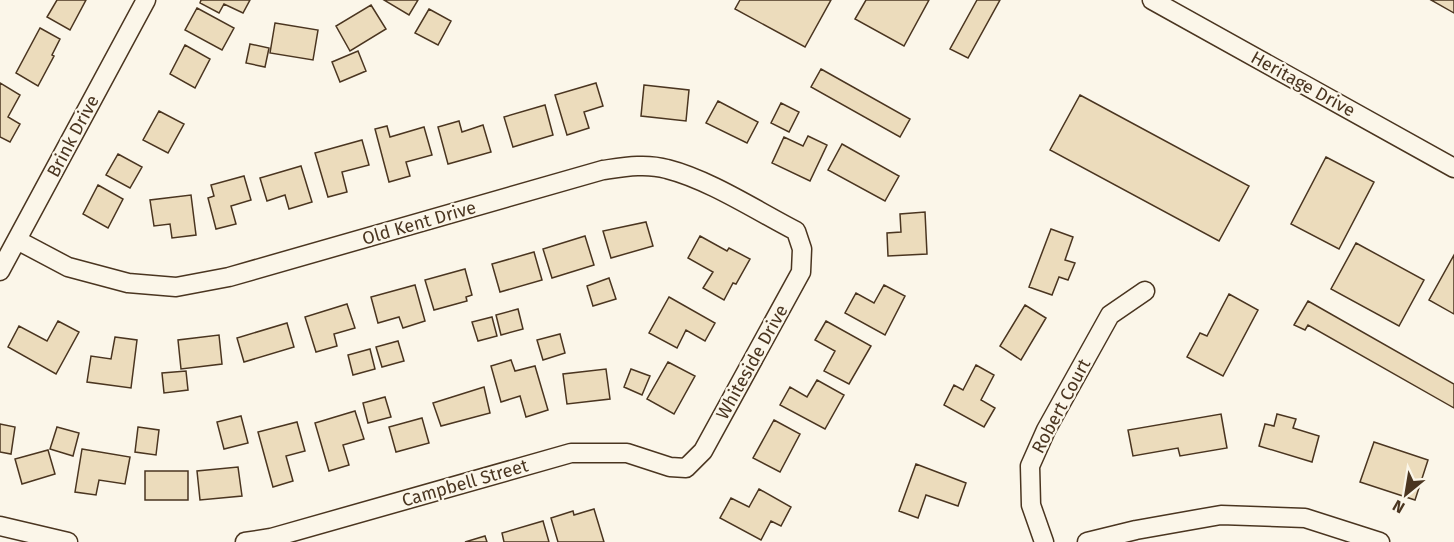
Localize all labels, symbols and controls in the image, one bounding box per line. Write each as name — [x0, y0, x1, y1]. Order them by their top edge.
street label: Heritage Drive — [1247, 46, 1359, 122]
street label: Brink Drive — [42, 91, 104, 181]
street label: Old Kent Drive — [360, 196, 478, 250]
street label: Whiteside Drive — [711, 301, 793, 423]
street label: Robert Court — [1027, 354, 1095, 457]
street label: Campbell Street — [399, 454, 531, 512]
north arrow — [1376, 464, 1436, 524]
text: N — [1389, 496, 1408, 517]

